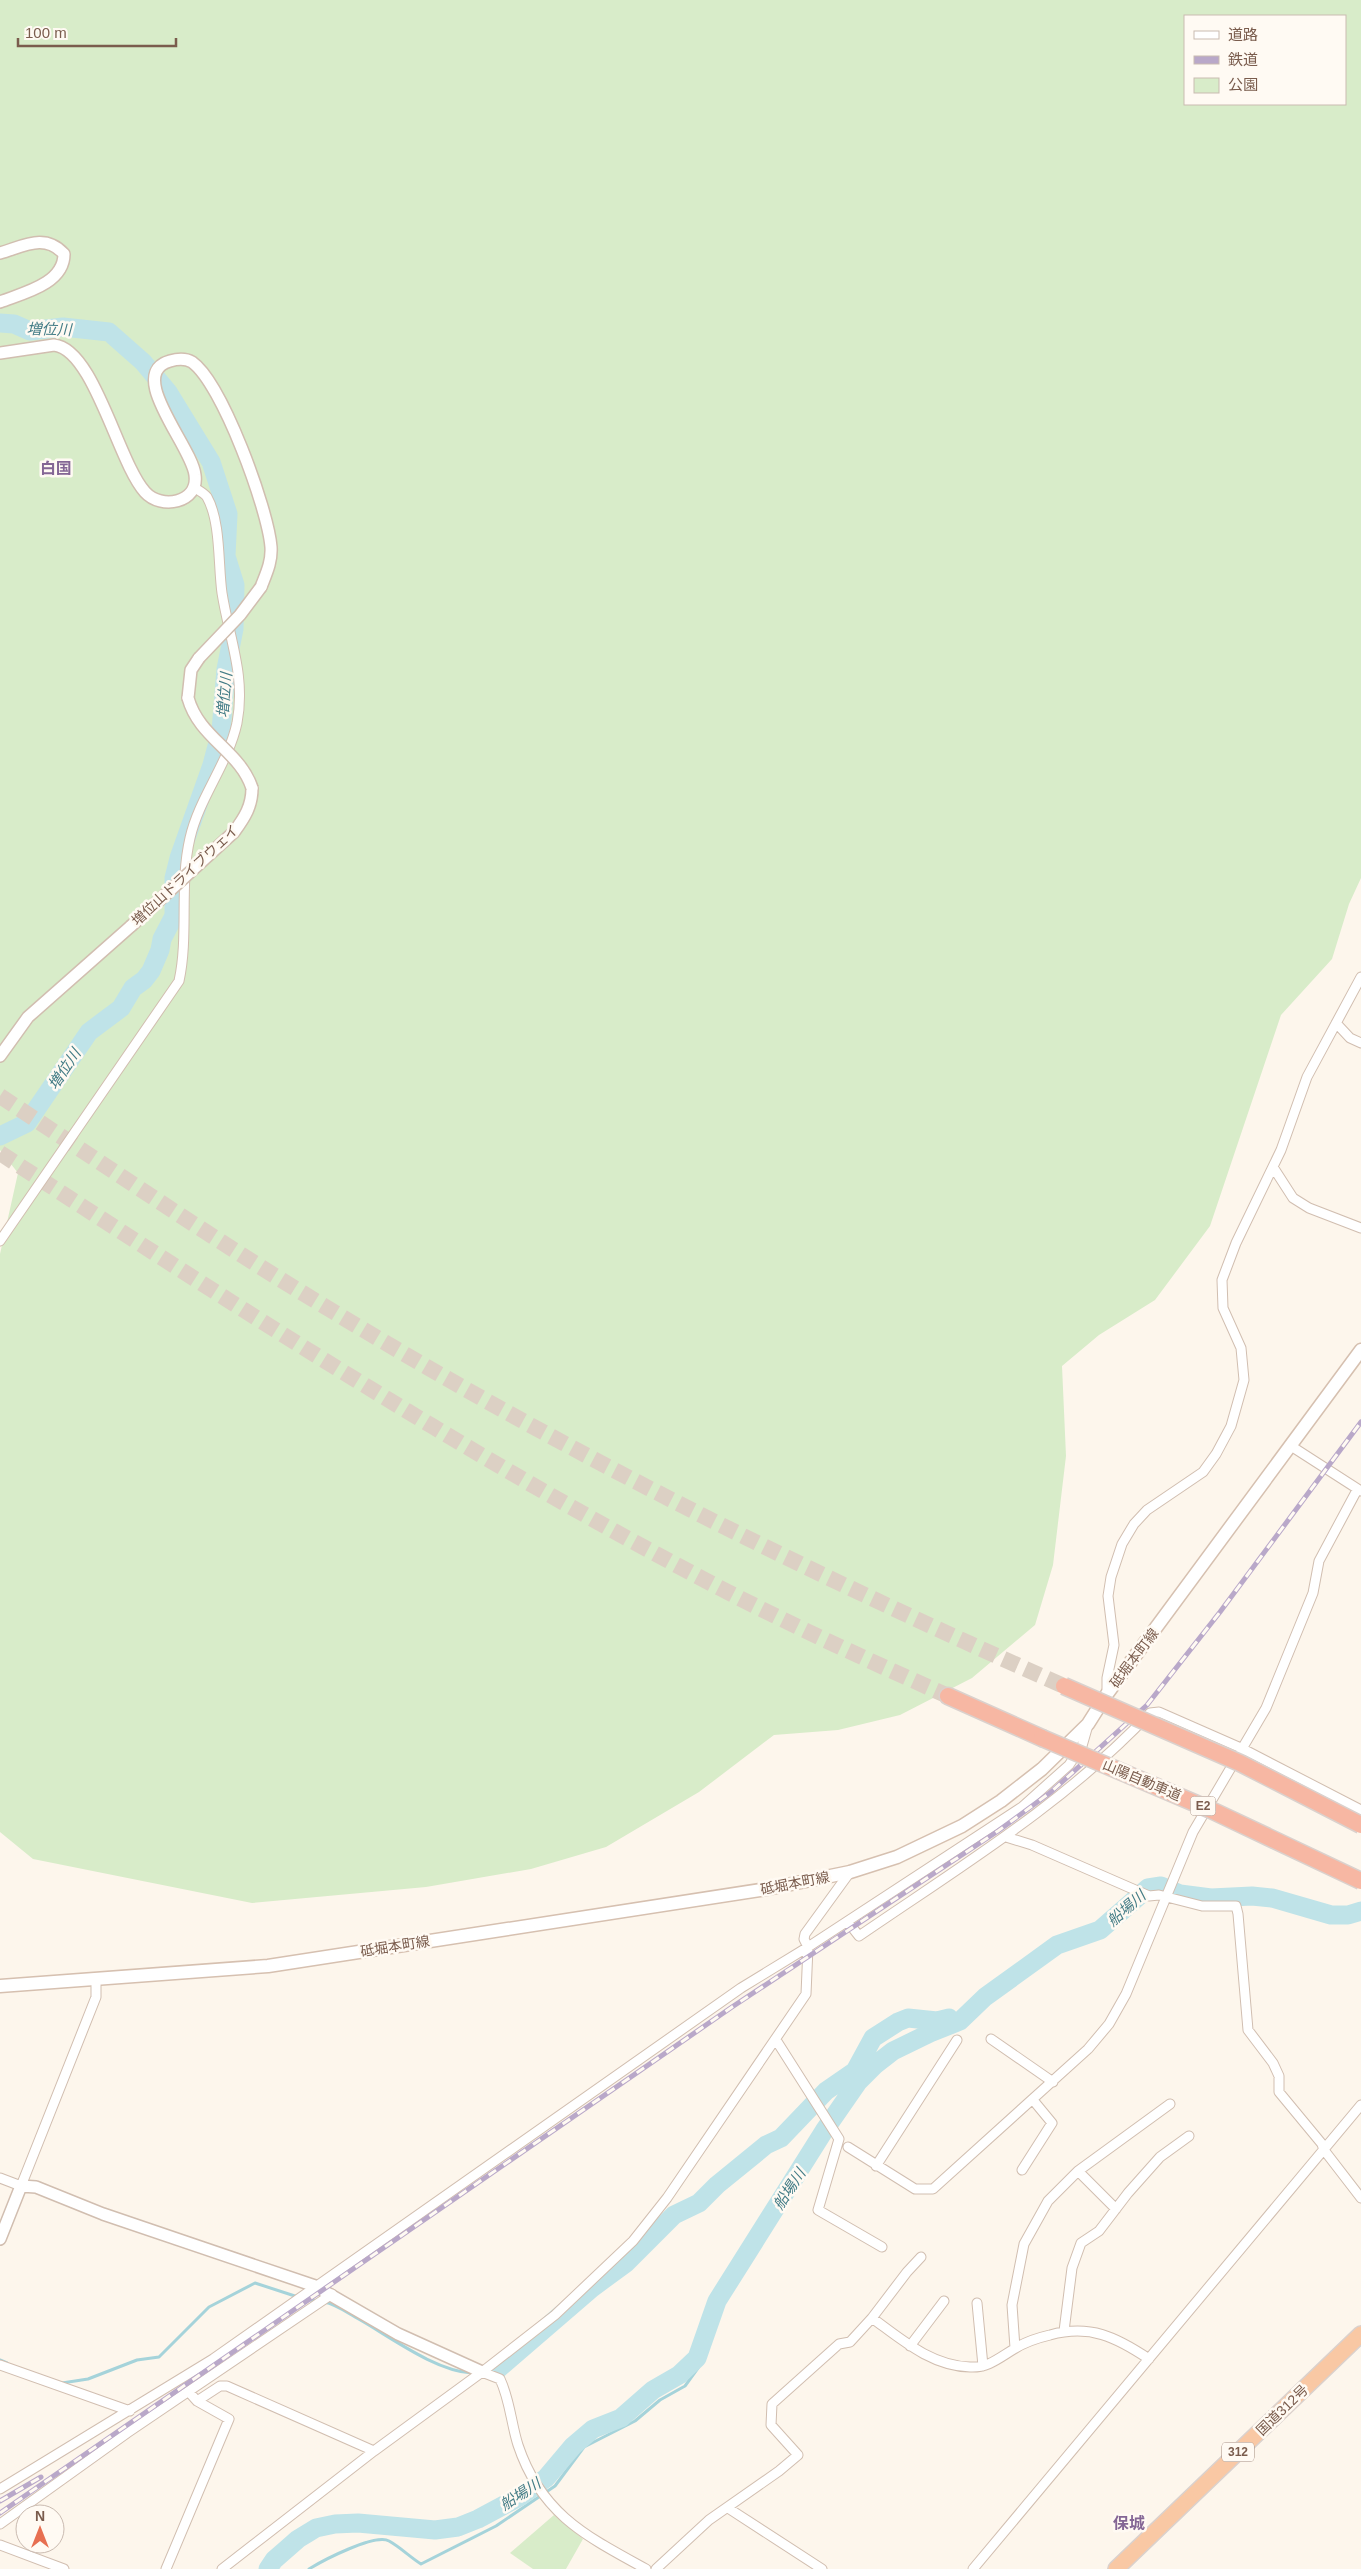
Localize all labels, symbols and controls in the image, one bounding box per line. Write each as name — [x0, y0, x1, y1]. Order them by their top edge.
scale bar — [18, 15, 175, 47]
legend — [1184, 15, 1346, 105]
text: 100 m — [25, 24, 67, 41]
text: 道路 — [1228, 26, 1258, 43]
text: 鉄道 — [1228, 51, 1258, 68]
text: 公園 — [1228, 76, 1258, 93]
water label: 増位川 — [26, 320, 74, 338]
district label: 白国 — [40, 460, 72, 477]
water label: 増位川 — [214, 670, 235, 718]
street label: 増位山ドライブウェイ — [128, 821, 242, 929]
water label: 増位川 — [44, 1044, 85, 1092]
street label: 砥堀本町線 — [1107, 1625, 1161, 1691]
street label: 山陽自動車道 — [1100, 1756, 1184, 1804]
road number: E2 — [1190, 1796, 1216, 1815]
street label: 砥堀本町線 — [759, 1868, 831, 1898]
water label: 船場川 — [1103, 1886, 1150, 1929]
street label: 砥堀本町線 — [359, 1933, 431, 1959]
water label: 船場川 — [770, 2164, 809, 2213]
street label: 国道312号 — [1253, 2382, 1311, 2438]
road number: 312 — [1222, 2442, 1254, 2462]
water label: 船場川 — [496, 2474, 545, 2513]
north arrow — [15, 2504, 65, 2554]
text: N — [35, 2508, 45, 2524]
district label: 保城 — [1113, 2514, 1145, 2532]

